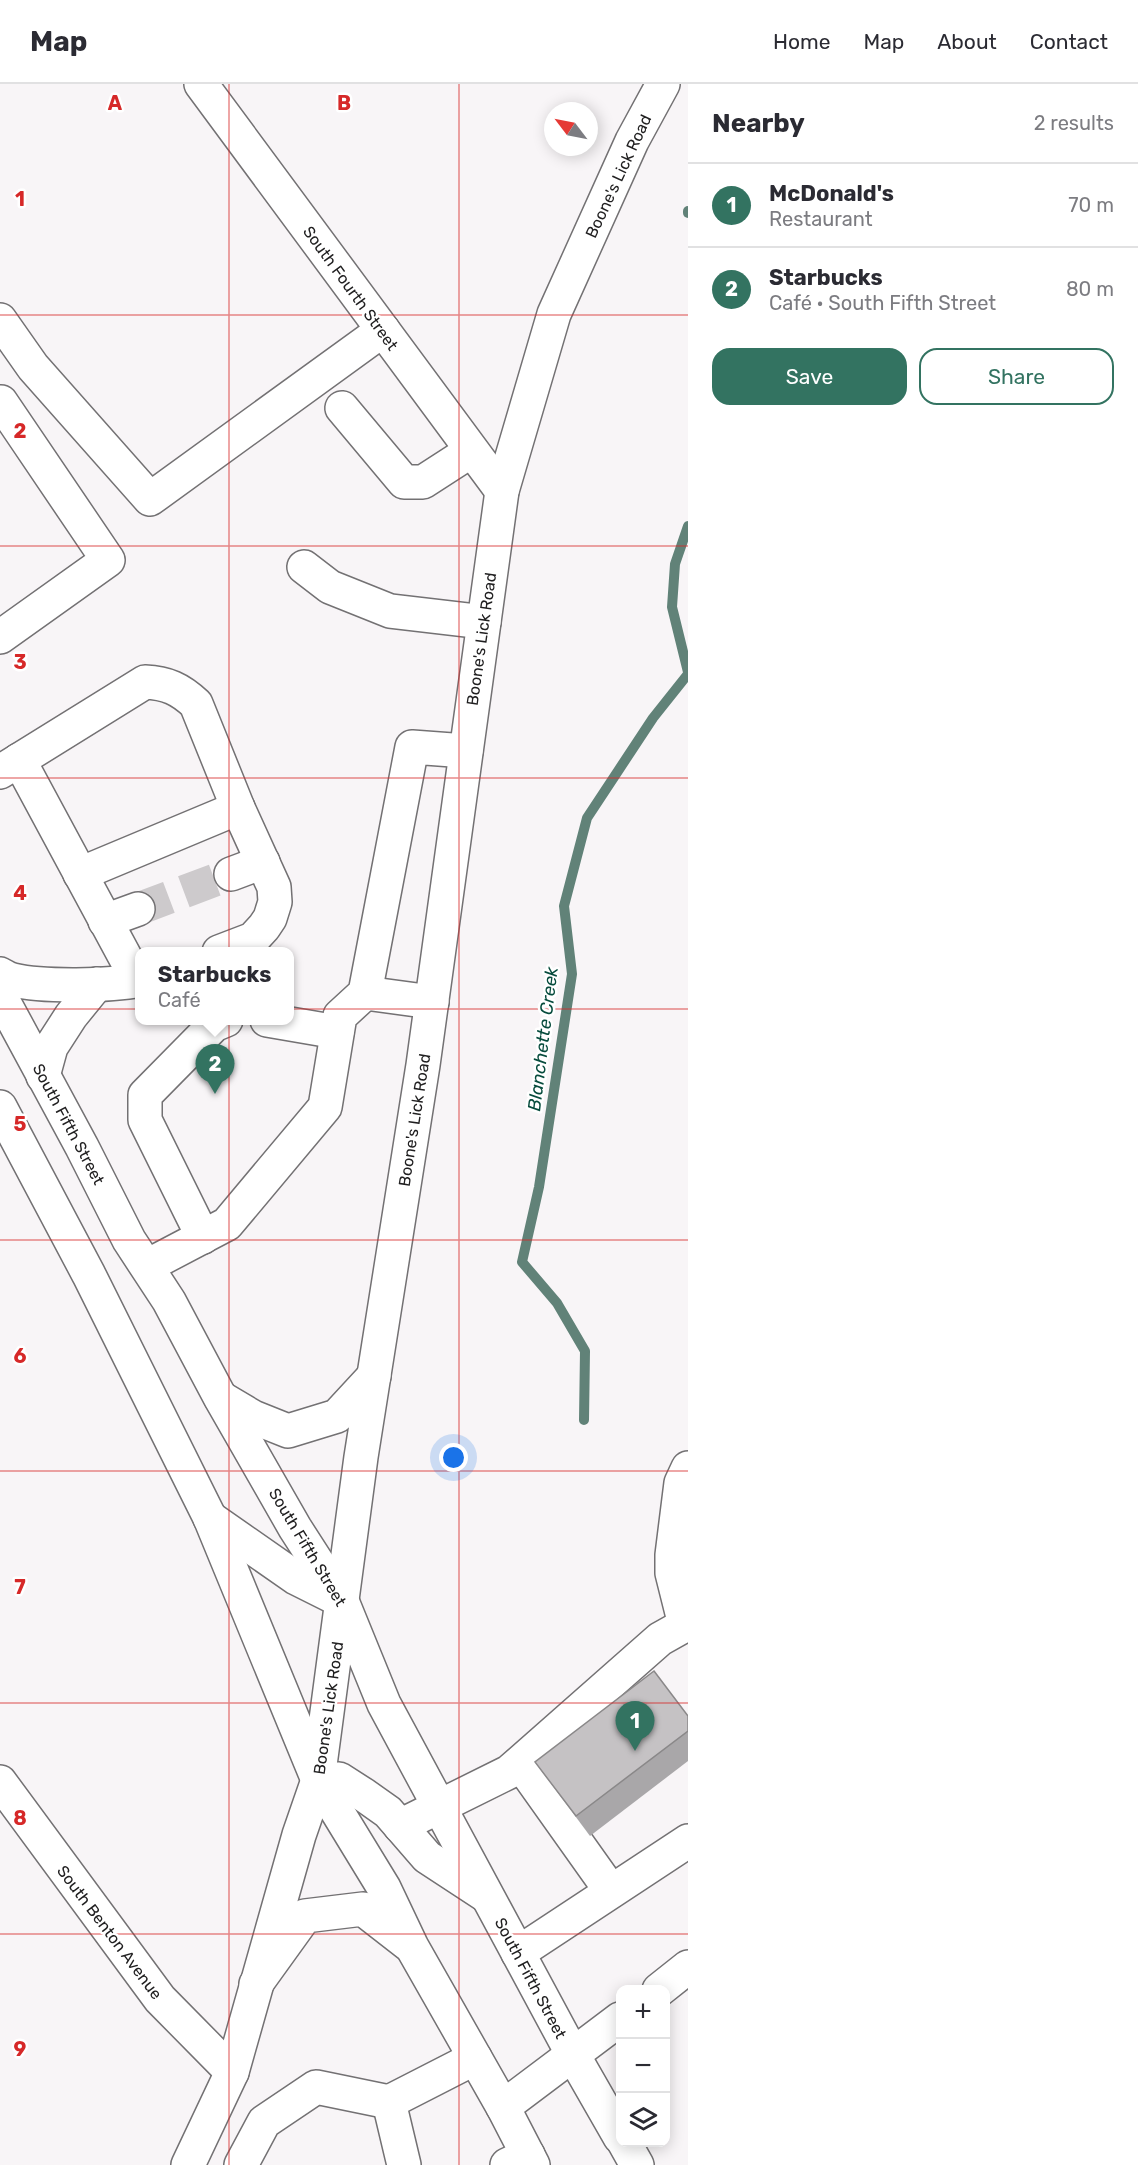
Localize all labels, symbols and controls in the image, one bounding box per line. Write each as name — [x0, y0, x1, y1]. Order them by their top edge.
text: Map — [30, 25, 87, 58]
text: Home — [773, 29, 830, 54]
text: Map — [863, 29, 904, 54]
text: About — [937, 29, 997, 54]
text: Contact — [1030, 29, 1108, 54]
text: A — [108, 91, 123, 115]
text: B — [337, 91, 351, 115]
north arrow — [544, 102, 598, 156]
text: Nearby — [712, 108, 805, 139]
street label: Boone's Lick Road — [581, 111, 655, 241]
text: 2 results — [1034, 111, 1114, 135]
text: McDonald's — [769, 180, 894, 207]
text: 1 — [15, 187, 25, 211]
text: 1 — [727, 193, 736, 217]
text: 70 m — [1068, 193, 1114, 217]
text: Restaurant — [769, 207, 873, 231]
street label: South Fourth Street — [299, 222, 402, 354]
text: Starbucks — [769, 264, 883, 291]
text: 2 — [725, 277, 738, 301]
text: 80 m — [1066, 277, 1114, 301]
text: Café · South Fifth Street — [769, 291, 996, 315]
button: Save — [712, 348, 907, 405]
button: Share — [919, 348, 1114, 405]
text: 2 — [14, 419, 27, 443]
street label: Boone's Lick Road — [463, 571, 500, 707]
text: 3 — [13, 650, 27, 674]
text: 4 — [13, 881, 27, 905]
popup — [135, 947, 294, 1025]
text: Starbucks — [158, 961, 271, 988]
water label: Blanchette Creek — [523, 965, 563, 1112]
text: Café — [158, 988, 201, 1012]
pin: 2 — [196, 1044, 234, 1094]
street label: Boone's Lick Road — [395, 1052, 434, 1188]
street label: South Fifth Street — [29, 1061, 108, 1188]
text: 5 — [14, 1112, 27, 1136]
text: 6 — [13, 1344, 27, 1368]
your location — [439, 1443, 468, 1472]
street label: South Fifth Street — [265, 1485, 350, 1610]
text: 7 — [14, 1575, 26, 1599]
street label: Boone's Lick Road — [310, 1640, 347, 1776]
pin: 1 — [616, 1702, 654, 1751]
text: 8 — [13, 1806, 27, 1830]
street label: South Benton Avenue — [53, 1862, 166, 2003]
street label: South Fifth Street — [491, 1915, 570, 2042]
map controls — [616, 1985, 670, 2147]
button: + — [616, 1985, 670, 2039]
text: 9 — [14, 2037, 27, 2061]
button: − — [616, 2039, 670, 2093]
button: layers — [616, 2093, 670, 2147]

